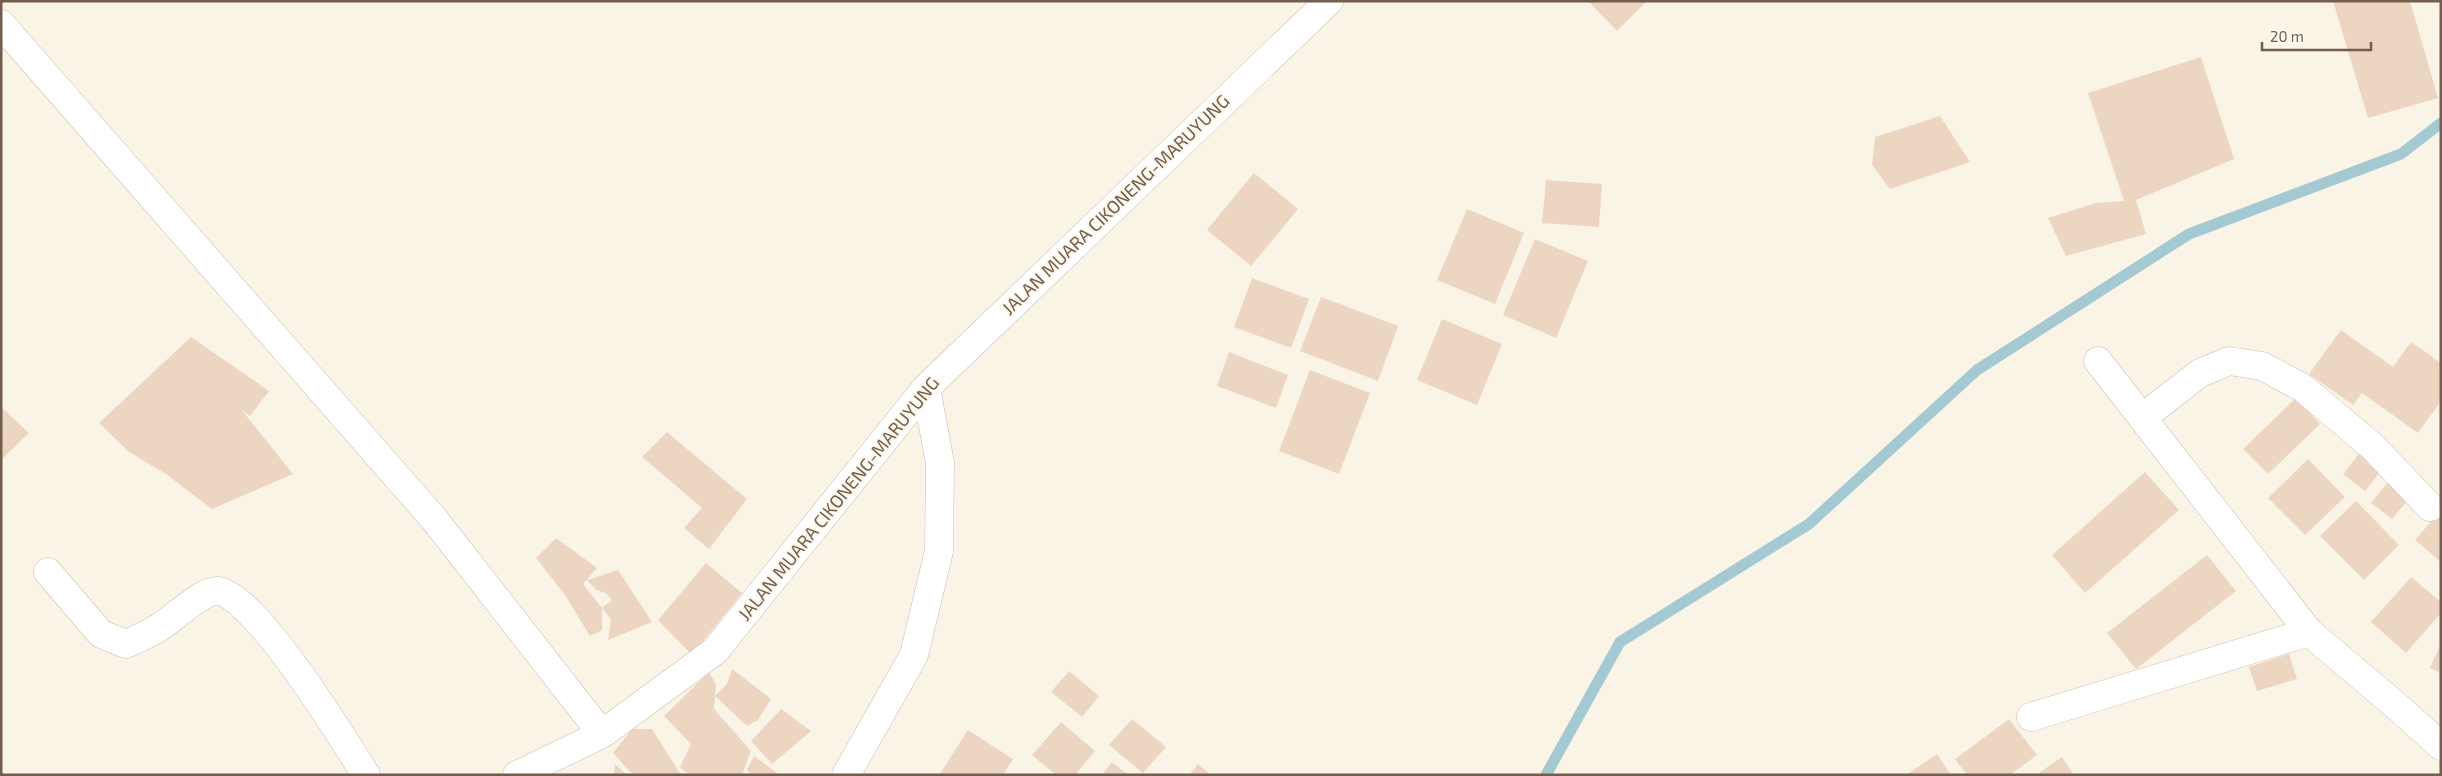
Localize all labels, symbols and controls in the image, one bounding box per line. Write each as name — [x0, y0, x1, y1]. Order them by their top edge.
scale bar — [2262, 20, 2371, 52]
text: 20 m — [2270, 27, 2304, 45]
street label: JALAN MUARA CIKONENG-MARUYUNG — [997, 90, 1234, 319]
street label: JALAN MUARA CIKONENG-MARUYUNG — [733, 372, 944, 625]

